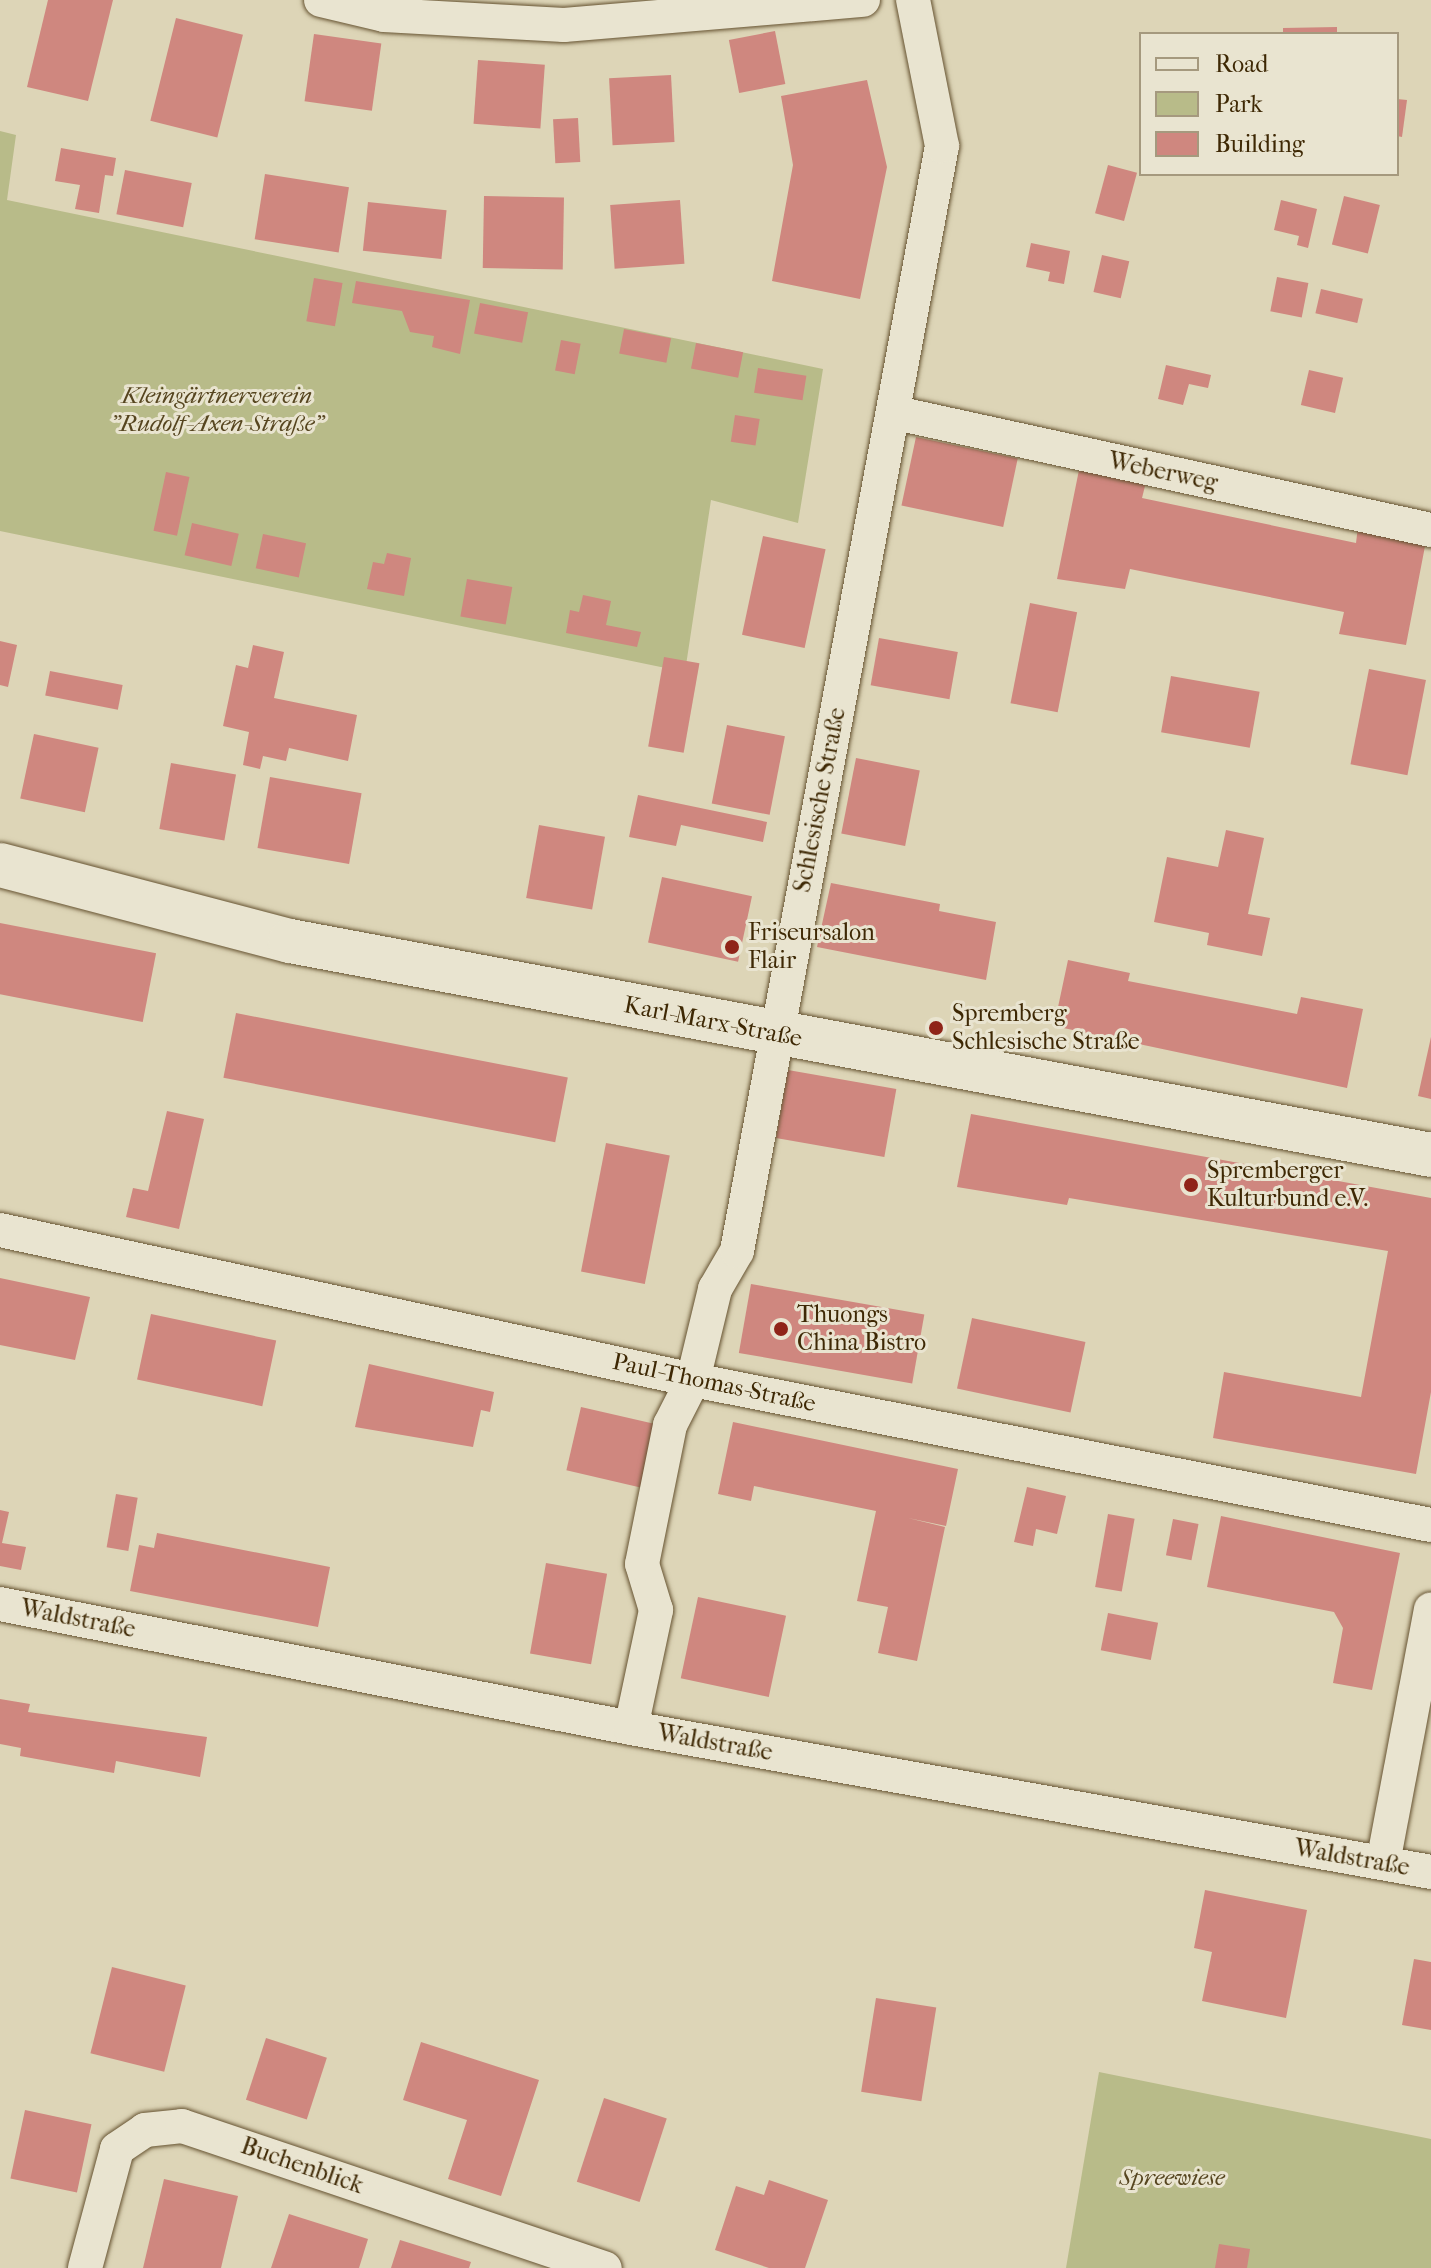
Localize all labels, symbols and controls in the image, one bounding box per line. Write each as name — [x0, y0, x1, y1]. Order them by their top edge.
legend — [1139, 32, 1399, 176]
text: Road — [1215, 50, 1268, 78]
text: Park — [1215, 90, 1263, 118]
text: Building — [1215, 130, 1305, 158]
park label: Kleingärtnerverein "Rudolf-Axen-Straße" — [111, 382, 323, 438]
street label: Weberweg — [1106, 446, 1220, 498]
street label: Schlesische Straße — [788, 705, 852, 895]
place label: Friseursalon Flair — [748, 919, 875, 975]
marker: Friseursalon Flair — [723, 938, 741, 956]
street label: Karl-Marx-Straße — [621, 991, 805, 1053]
place label: Spremberg Schlesische Straße — [952, 1000, 1140, 1056]
marker: Spremberg Schlesische Straße — [927, 1019, 945, 1037]
place label: Spremberger Kulturbund e.V. — [1207, 1157, 1368, 1213]
marker: Spremberger Kulturbund e.V. — [1182, 1176, 1200, 1194]
place label: Thuongs China Bistro — [797, 1301, 926, 1357]
marker: Thuongs China Bistro — [772, 1320, 790, 1338]
street label: Paul-Thomas-Straße — [610, 1347, 818, 1419]
street label: Waldstraße — [18, 1594, 138, 1644]
street label: Waldstraße — [655, 1719, 775, 1767]
street label: Waldstraße — [1292, 1834, 1412, 1882]
street label: Buchenblick — [237, 2132, 367, 2200]
park label: Spreewiese — [1119, 2164, 1225, 2192]

